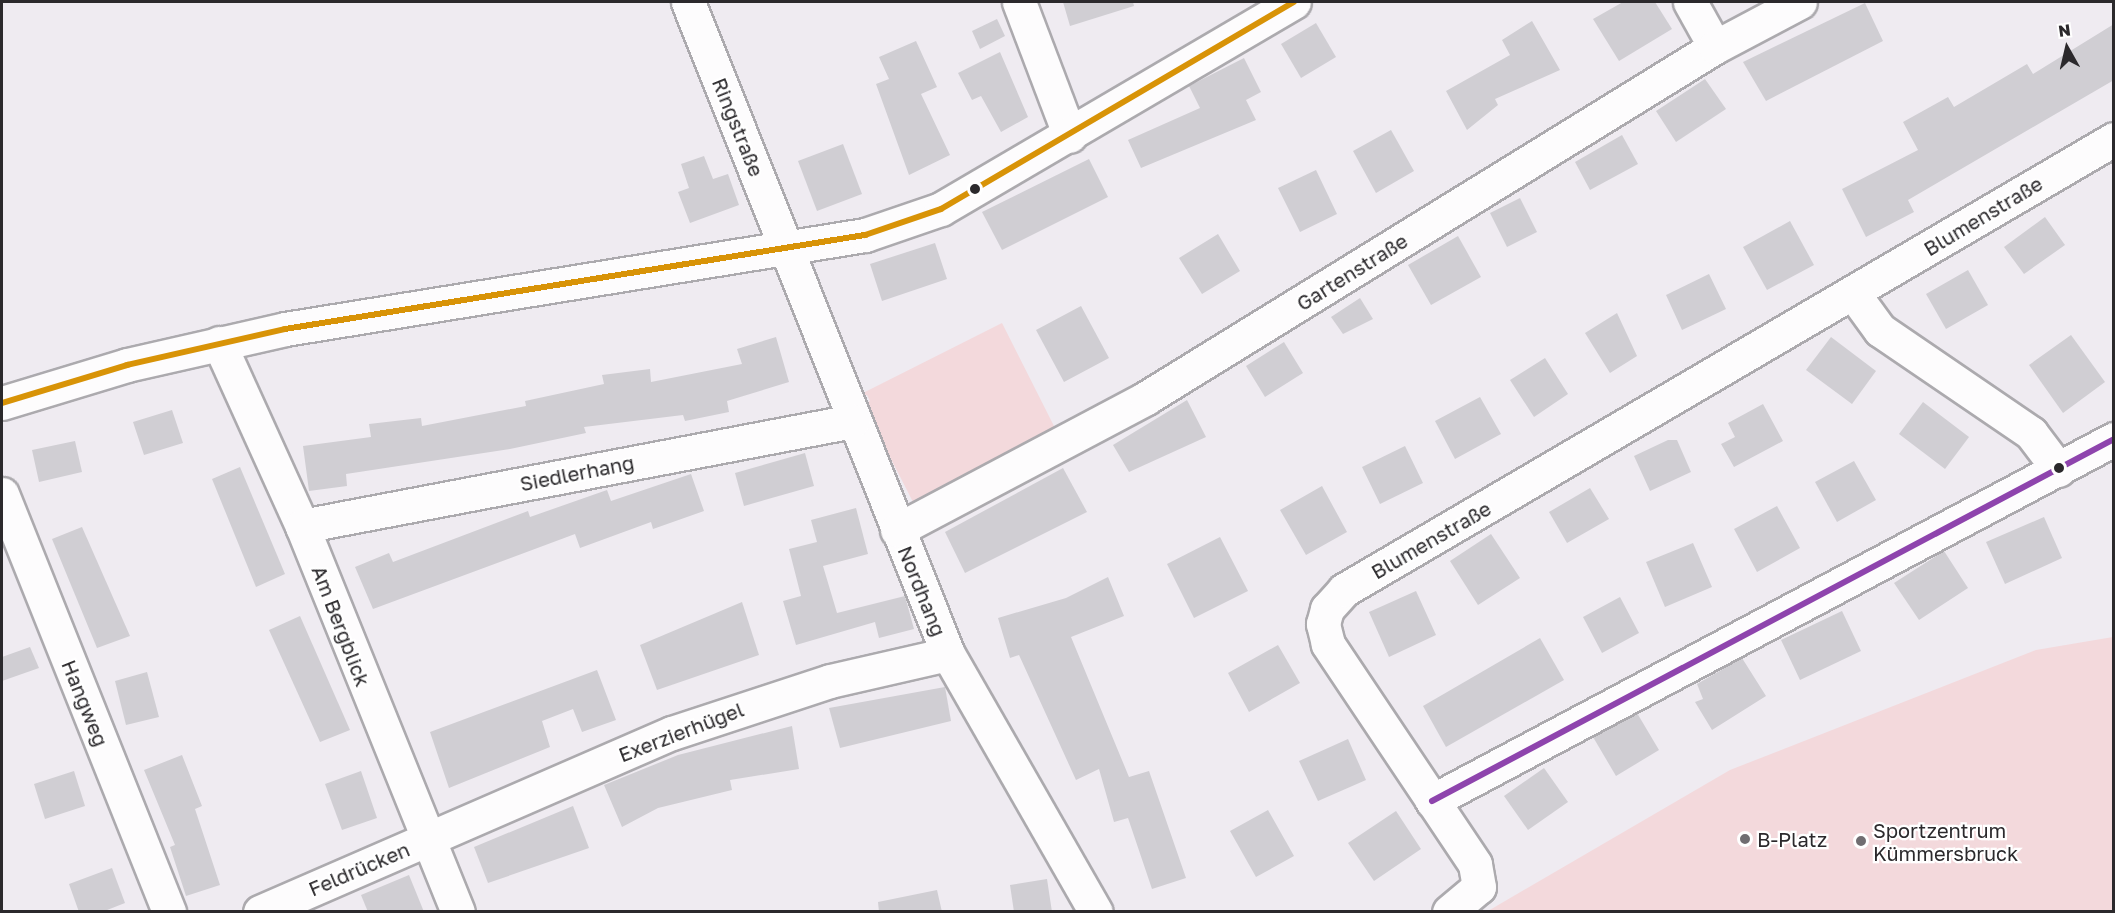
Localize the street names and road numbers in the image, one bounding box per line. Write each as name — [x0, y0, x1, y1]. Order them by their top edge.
street label: Ringstraße — [707, 74, 769, 180]
street label: Blumenstraße — [1919, 171, 2047, 261]
street label: Gartenstraße — [1292, 228, 1412, 316]
street label: Siedlerhang — [518, 450, 636, 496]
street label: Blumenstraße — [1367, 496, 1495, 584]
street label: Nordhang — [893, 542, 951, 640]
street label: Am Bergblick — [307, 562, 375, 690]
street label: Hangweg — [57, 656, 113, 750]
street label: Exerzierhügel — [615, 697, 747, 767]
street label: Feldrücken — [305, 837, 413, 901]

